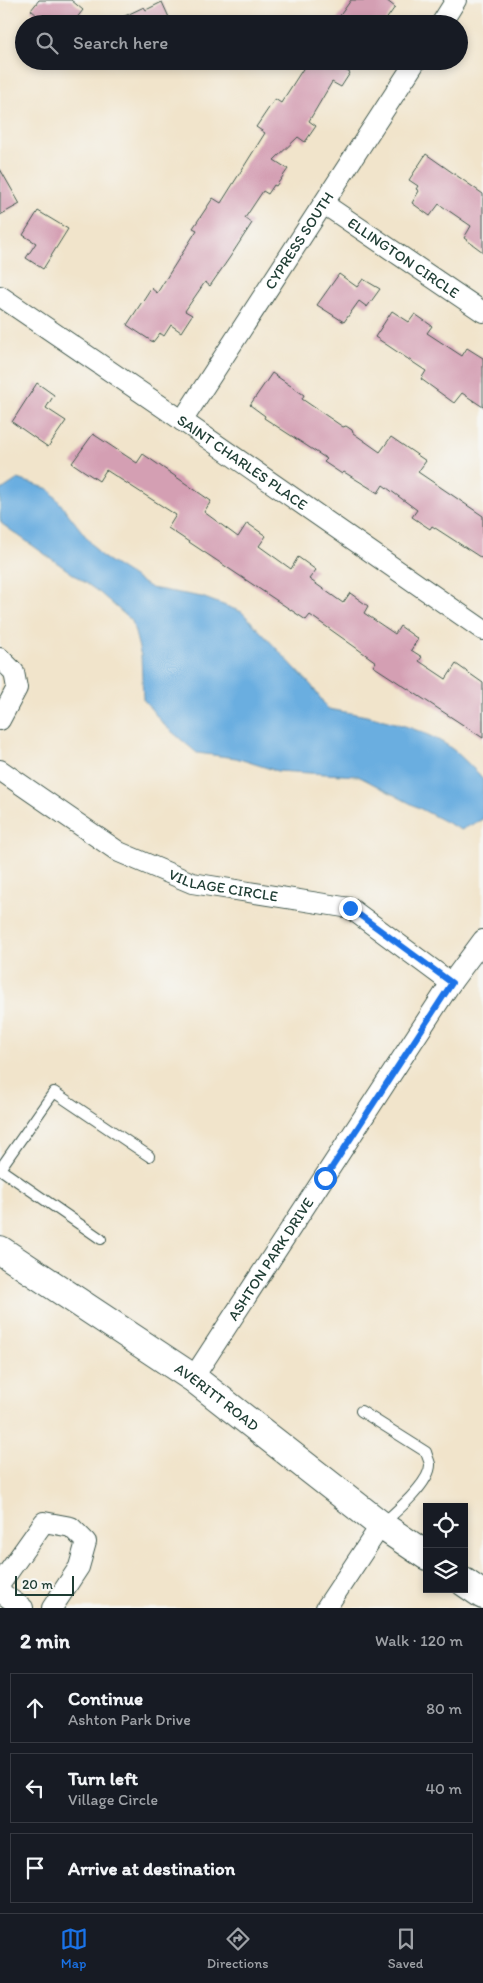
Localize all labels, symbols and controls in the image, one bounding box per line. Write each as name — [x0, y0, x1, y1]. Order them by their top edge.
search box — [15, 15, 468, 70]
icon: search — [33, 29, 61, 57]
text: Search here — [73, 31, 168, 54]
street label: CYPRESS SOUTH — [261, 189, 337, 293]
street label: ELLINGTON CIRCLE — [344, 214, 463, 302]
street label: SAINT CHARLES PLACE — [174, 411, 311, 514]
street label: VILLAGE CIRCLE — [166, 865, 279, 905]
route end — [339, 897, 362, 920]
route start — [314, 1167, 337, 1190]
street label: ASHTON PARK DRIVE — [224, 1194, 317, 1324]
street label: AVERITT ROAD — [171, 1359, 262, 1435]
map controls — [423, 1503, 468, 1593]
button: locate — [423, 1503, 468, 1548]
button: layers — [423, 1548, 468, 1593]
scale bar — [15, 1573, 74, 1596]
text: 20 m — [22, 1576, 53, 1593]
text: 2 min — [20, 1628, 70, 1653]
text: Walk · 120 m — [375, 1631, 463, 1650]
text: Continue — [68, 1687, 143, 1710]
icon: ahead — [21, 1694, 49, 1722]
text: 80 m — [426, 1699, 462, 1718]
text: Ashton Park Drive — [68, 1710, 191, 1729]
text: Turn left — [68, 1767, 138, 1790]
icon: left — [21, 1774, 49, 1802]
text: 40 m — [425, 1779, 462, 1798]
text: Village Circle — [68, 1790, 158, 1809]
icon: arrive — [21, 1854, 49, 1882]
text: Arrive at destination — [68, 1857, 235, 1880]
tab: Map — [60, 1925, 88, 1972]
tab: Directions — [207, 1925, 268, 1972]
tab: Saved — [388, 1925, 423, 1972]

